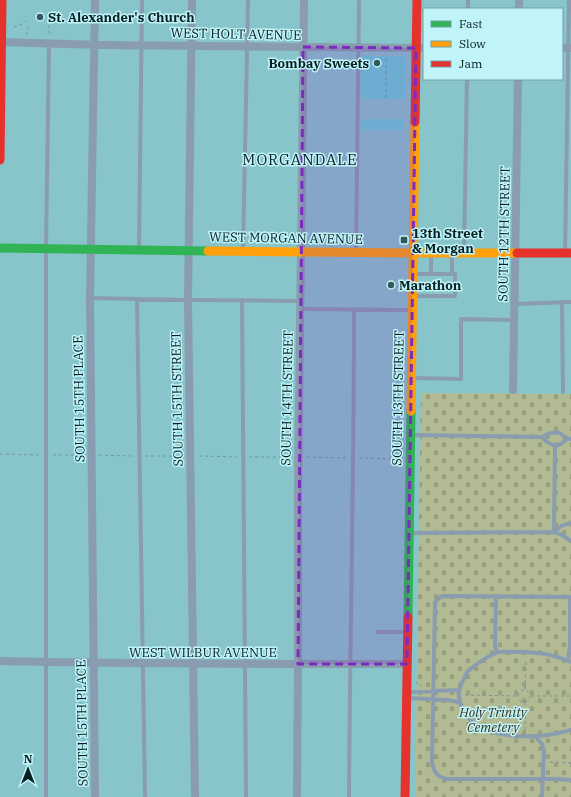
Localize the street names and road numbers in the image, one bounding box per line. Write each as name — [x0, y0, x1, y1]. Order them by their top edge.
street label: WEST HOLT AVENUE — [170, 24, 302, 44]
street label: SOUTH 12TH STREET — [494, 166, 514, 302]
street label: WEST MORGAN AVENUE — [209, 228, 363, 248]
street label: SOUTH 14TH STREET — [277, 330, 297, 466]
street label: SOUTH 13TH STREET — [388, 330, 408, 466]
street label: SOUTH 15TH STREET — [167, 331, 187, 467]
street label: SOUTH 15TH PLACE — [69, 335, 89, 463]
street label: WEST WILBUR AVENUE — [129, 644, 277, 661]
street label: SOUTH 15TH PLACE — [72, 659, 92, 787]

